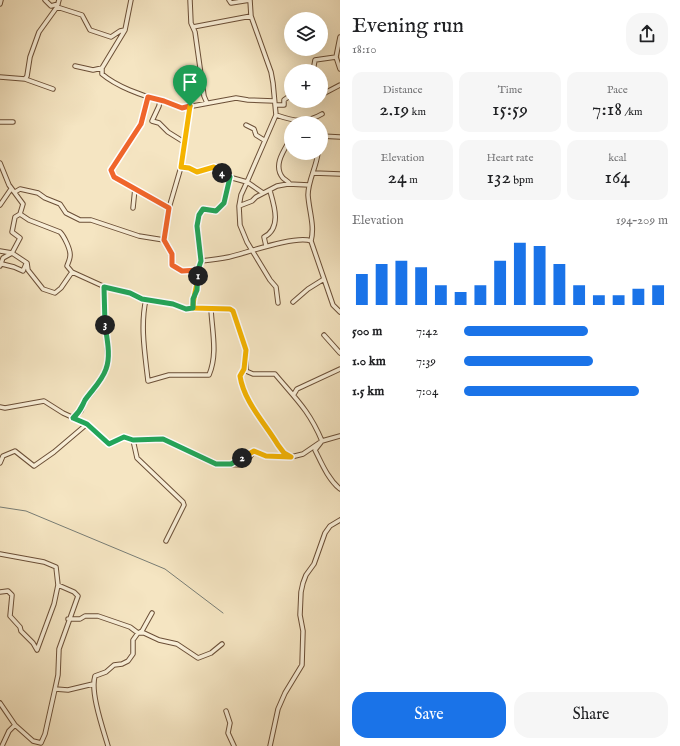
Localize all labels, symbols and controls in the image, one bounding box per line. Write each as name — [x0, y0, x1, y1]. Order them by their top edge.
map controls — [284, 12, 328, 160]
button: layers — [284, 12, 328, 56]
text: Evening run — [352, 12, 464, 40]
button: share — [626, 13, 668, 55]
text: 18:10 — [352, 41, 377, 58]
button: + — [284, 64, 328, 108]
pin — [173, 65, 207, 106]
icon: arrive — [179, 71, 201, 93]
text: Distance — [383, 83, 423, 97]
text: Time — [498, 83, 522, 97]
text: Pace — [607, 83, 628, 97]
text: 2.19 — [379, 97, 409, 122]
text: 15:59 — [492, 97, 528, 122]
text: 7:18 — [592, 97, 622, 122]
text: km — [409, 105, 426, 119]
text: /km — [622, 105, 643, 119]
button: − — [284, 116, 328, 160]
text: Elevation — [381, 151, 424, 165]
text: Heart rate — [487, 151, 533, 165]
text: kcal — [608, 151, 627, 165]
pin: 4 — [212, 163, 232, 183]
text: 24 — [388, 165, 407, 190]
text: 132 — [486, 165, 511, 190]
text: 164 — [604, 165, 630, 190]
text: 4 — [219, 166, 225, 180]
text: m — [407, 173, 418, 187]
text: bpm — [511, 173, 534, 187]
text: Elevation — [352, 212, 404, 229]
text: 194–209 m — [616, 212, 668, 229]
pin: 1 — [188, 266, 208, 286]
text: 1 — [196, 269, 200, 283]
pin: 3 — [95, 315, 115, 335]
text: 3 — [103, 318, 107, 332]
text: 500 m — [352, 323, 382, 340]
text: 7:42 — [416, 323, 438, 340]
text: 1.0 km — [352, 353, 386, 370]
text: 7:39 — [416, 353, 436, 370]
text: 1.5 km — [352, 383, 384, 400]
text: 7:04 — [416, 383, 438, 400]
pin: 2 — [232, 448, 252, 468]
text: 2 — [239, 451, 245, 465]
button: Save — [352, 692, 506, 738]
button: Share — [514, 692, 668, 738]

